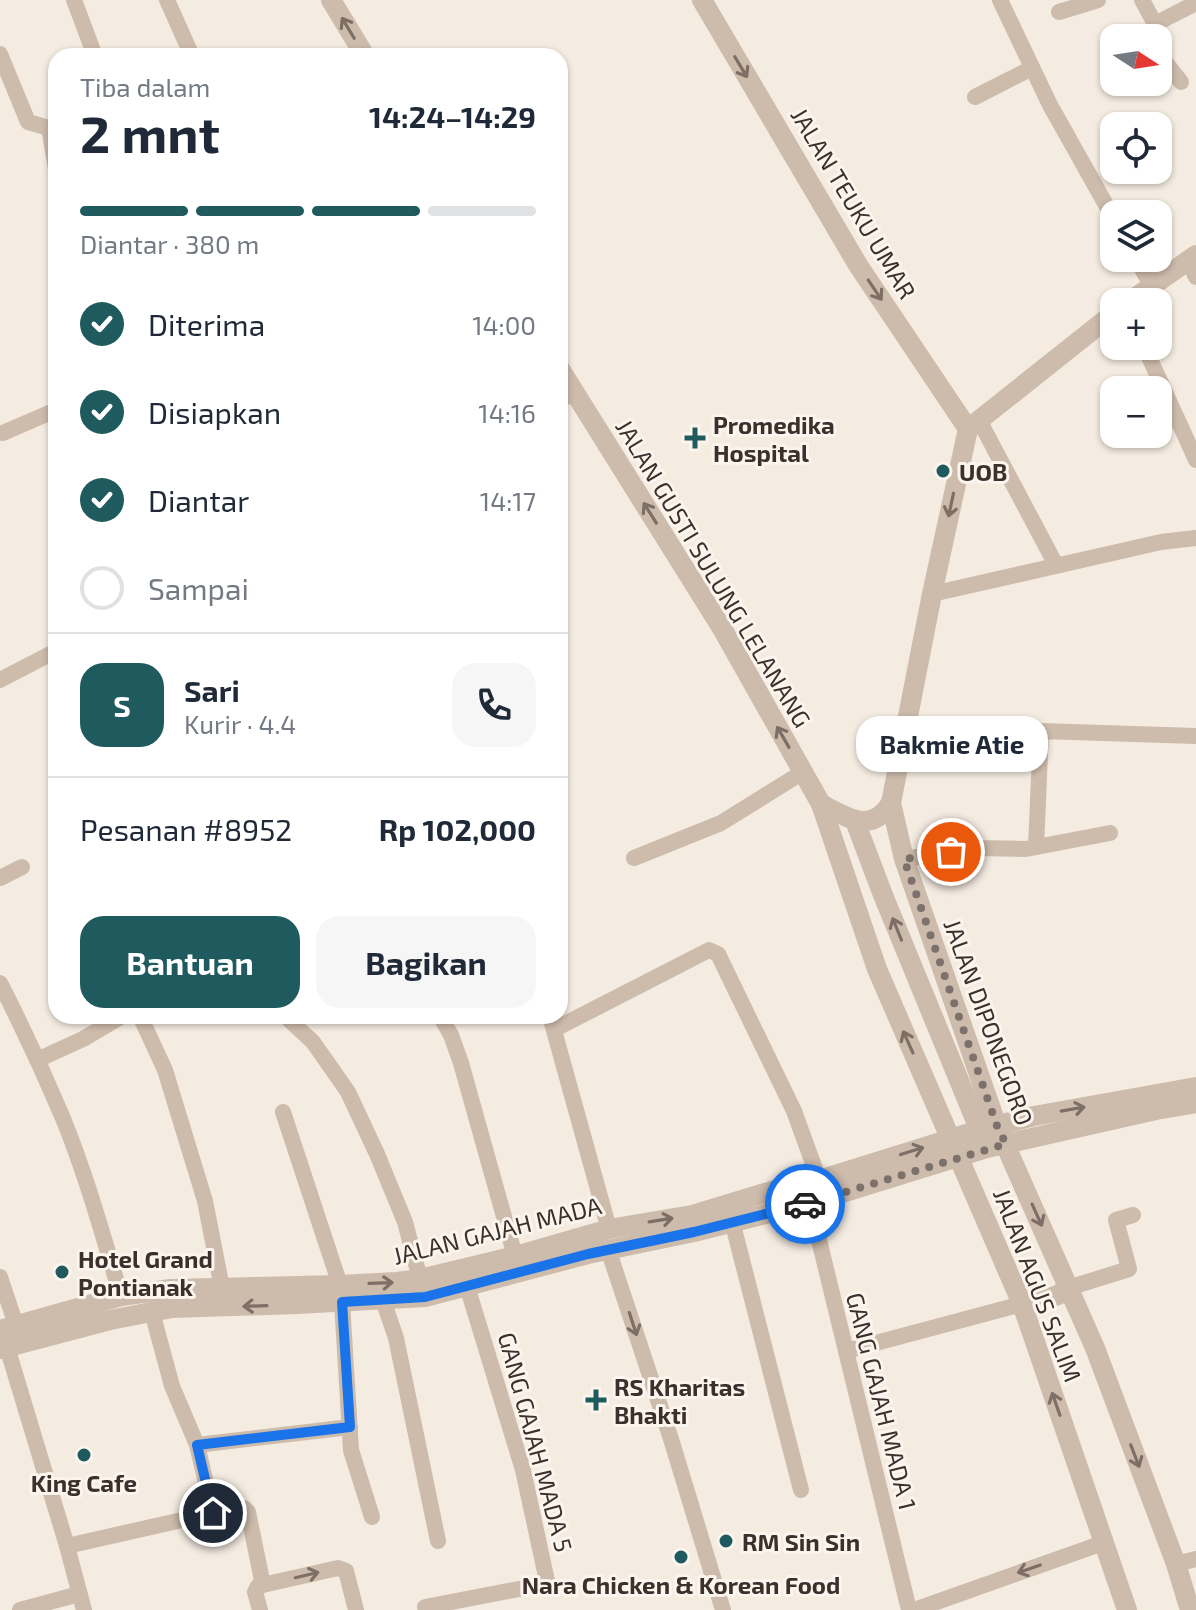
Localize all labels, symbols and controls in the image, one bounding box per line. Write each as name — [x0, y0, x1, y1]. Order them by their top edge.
one-way arrow — [340, 17, 356, 40]
north arrow — [1100, 24, 1172, 96]
map controls — [1100, 24, 1172, 448]
one-way arrow — [734, 55, 750, 78]
text: Tiba dalam — [80, 71, 210, 102]
text: 14:24–14:29 — [369, 98, 536, 134]
text: 2 mnt — [80, 101, 220, 163]
street label: JALAN TEUKU UMAR — [785, 102, 923, 304]
button: locate — [1100, 112, 1172, 184]
button: layers — [1100, 200, 1172, 272]
text: Diantar · 380 m — [80, 228, 259, 259]
one-way arrow — [868, 278, 884, 301]
button: + — [1100, 288, 1172, 360]
icon: check — [80, 302, 124, 346]
text: Diterima — [148, 306, 265, 342]
text: 14:00 — [472, 309, 536, 340]
button: − — [1100, 376, 1172, 448]
icon: check — [80, 390, 124, 434]
text: Disiapkan — [148, 394, 281, 430]
text: 14:16 — [478, 397, 536, 428]
place label: Promedika Hospital — [713, 410, 835, 467]
street label: JALAN GUSTI SULUNG LELANANG — [610, 414, 818, 732]
marker: Promedika Hospital — [684, 427, 706, 449]
place label: UOB — [959, 457, 1007, 486]
marker: UOB — [934, 462, 952, 480]
icon: check — [80, 478, 124, 522]
text: Diantar — [148, 482, 249, 518]
text: 14:17 — [480, 485, 536, 516]
one-way arrow — [943, 492, 958, 517]
one-way arrow — [641, 502, 657, 525]
text: Sampai — [148, 570, 249, 606]
button: phone — [452, 663, 536, 747]
text: Sari — [184, 672, 240, 708]
text: S — [113, 687, 131, 723]
text: Kurir · 4.4 — [184, 708, 296, 739]
callout: Bakmie Atie — [855, 716, 1047, 772]
one-way arrow — [775, 725, 790, 749]
text: Bakmie Atie — [880, 728, 1024, 759]
text: Pesanan #8952 — [80, 811, 292, 847]
text: Rp 102,000 — [379, 811, 536, 847]
pin — [917, 818, 985, 886]
icon: bag — [929, 830, 973, 874]
street label: JALAN DIPONEGORO — [938, 915, 1040, 1129]
button: Bantuan — [80, 916, 300, 1008]
button: Bagikan — [316, 916, 536, 1008]
one-way arrow — [888, 917, 903, 942]
one-way arrow — [900, 1030, 915, 1054]
one-way arrow — [1060, 1100, 1085, 1115]
one-way arrow — [898, 1143, 924, 1158]
courier — [765, 1164, 845, 1244]
icon: car — [783, 1182, 827, 1226]
street label: JALAN AGUS SALIM — [988, 1184, 1088, 1386]
street label: JALAN GAJAH MADA — [390, 1190, 604, 1270]
one-way arrow — [1030, 1202, 1045, 1227]
one-way arrow — [648, 1212, 673, 1227]
place label: Hotel Grand Pontianak — [78, 1244, 213, 1301]
marker: Hotel Grand Pontianak — [53, 1263, 71, 1281]
one-way arrow — [367, 1275, 394, 1290]
street label: GANG GAJAH MADA 1 — [841, 1289, 923, 1513]
one-way arrow — [242, 1298, 269, 1313]
one-way arrow — [626, 1311, 641, 1336]
street label: GANG GAJAH MADA 5 — [493, 1329, 579, 1555]
place label: RS Kharitas Bhakti — [614, 1372, 745, 1429]
marker: RS Kharitas Bhakti — [585, 1389, 607, 1411]
one-way arrow — [1047, 1392, 1062, 1417]
one-way arrow — [1129, 1443, 1143, 1468]
marker: King Cafe — [75, 1446, 93, 1464]
place label: King Cafe — [31, 1468, 137, 1497]
pin — [179, 1479, 247, 1547]
icon: home — [191, 1491, 235, 1535]
place label: RM Sin Sin — [742, 1527, 860, 1556]
marker: RM Sin Sin — [717, 1532, 735, 1550]
marker: Nara Chicken & Korean Food — [672, 1548, 690, 1566]
one-way arrow — [1017, 1563, 1042, 1578]
one-way arrow — [293, 1567, 319, 1582]
place label: Nara Chicken & Korean Food — [522, 1570, 840, 1599]

